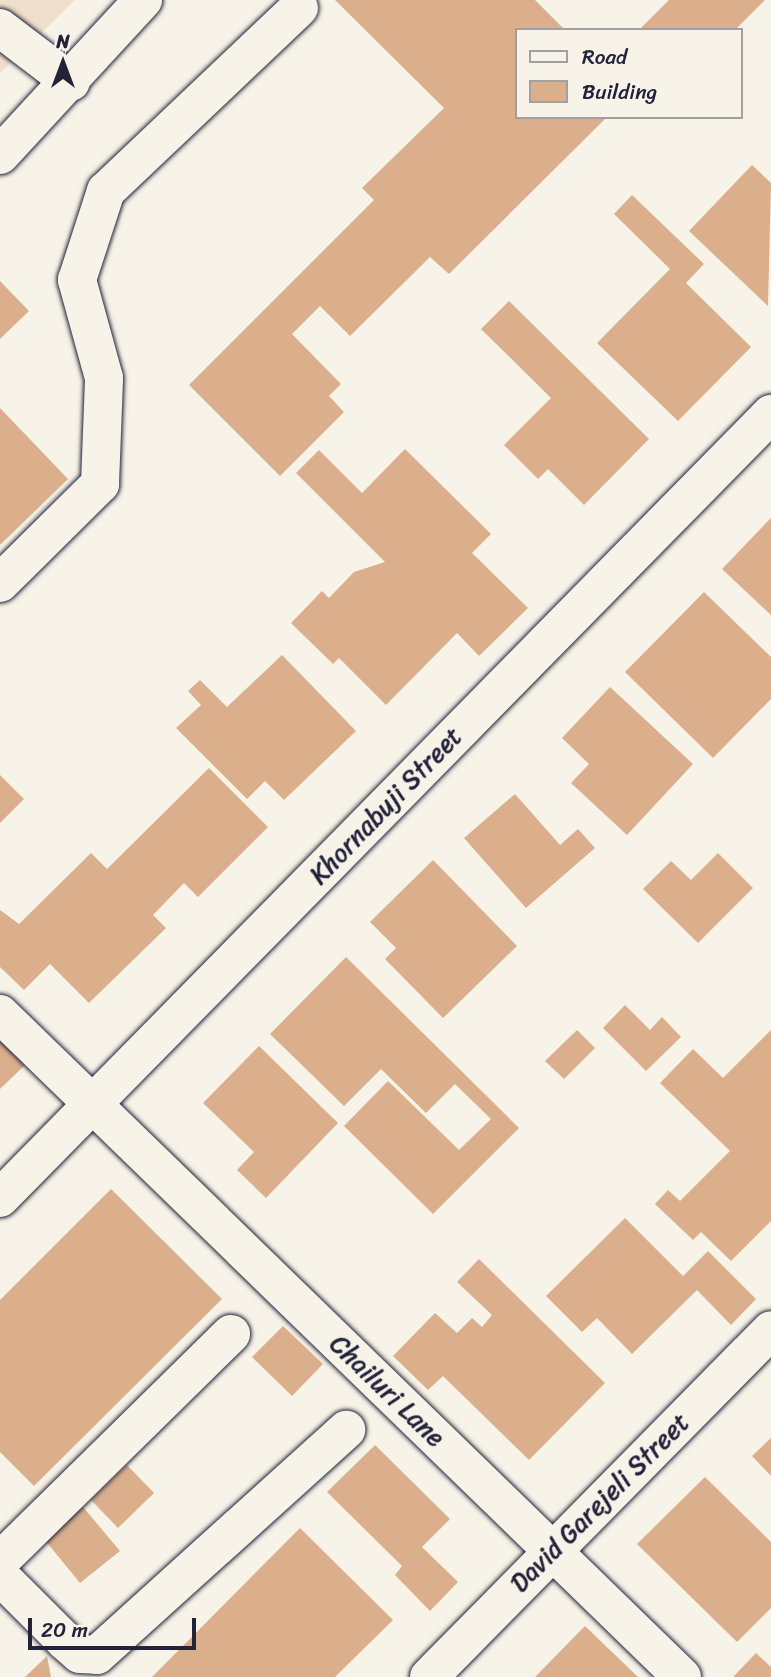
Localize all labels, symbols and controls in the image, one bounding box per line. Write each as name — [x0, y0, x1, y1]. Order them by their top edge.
text: N — [56, 25, 70, 58]
north arrow — [28, 28, 98, 98]
legend — [516, 28, 743, 119]
text: Road — [582, 38, 627, 76]
text: Building — [582, 73, 657, 111]
street label: Khornabuji Street — [303, 721, 469, 891]
street label: Chailuri Lane — [323, 1328, 451, 1454]
street label: David Garejeli Street — [504, 1407, 696, 1599]
scale bar — [32, 1604, 200, 1648]
text: 20 m — [41, 1611, 88, 1649]

